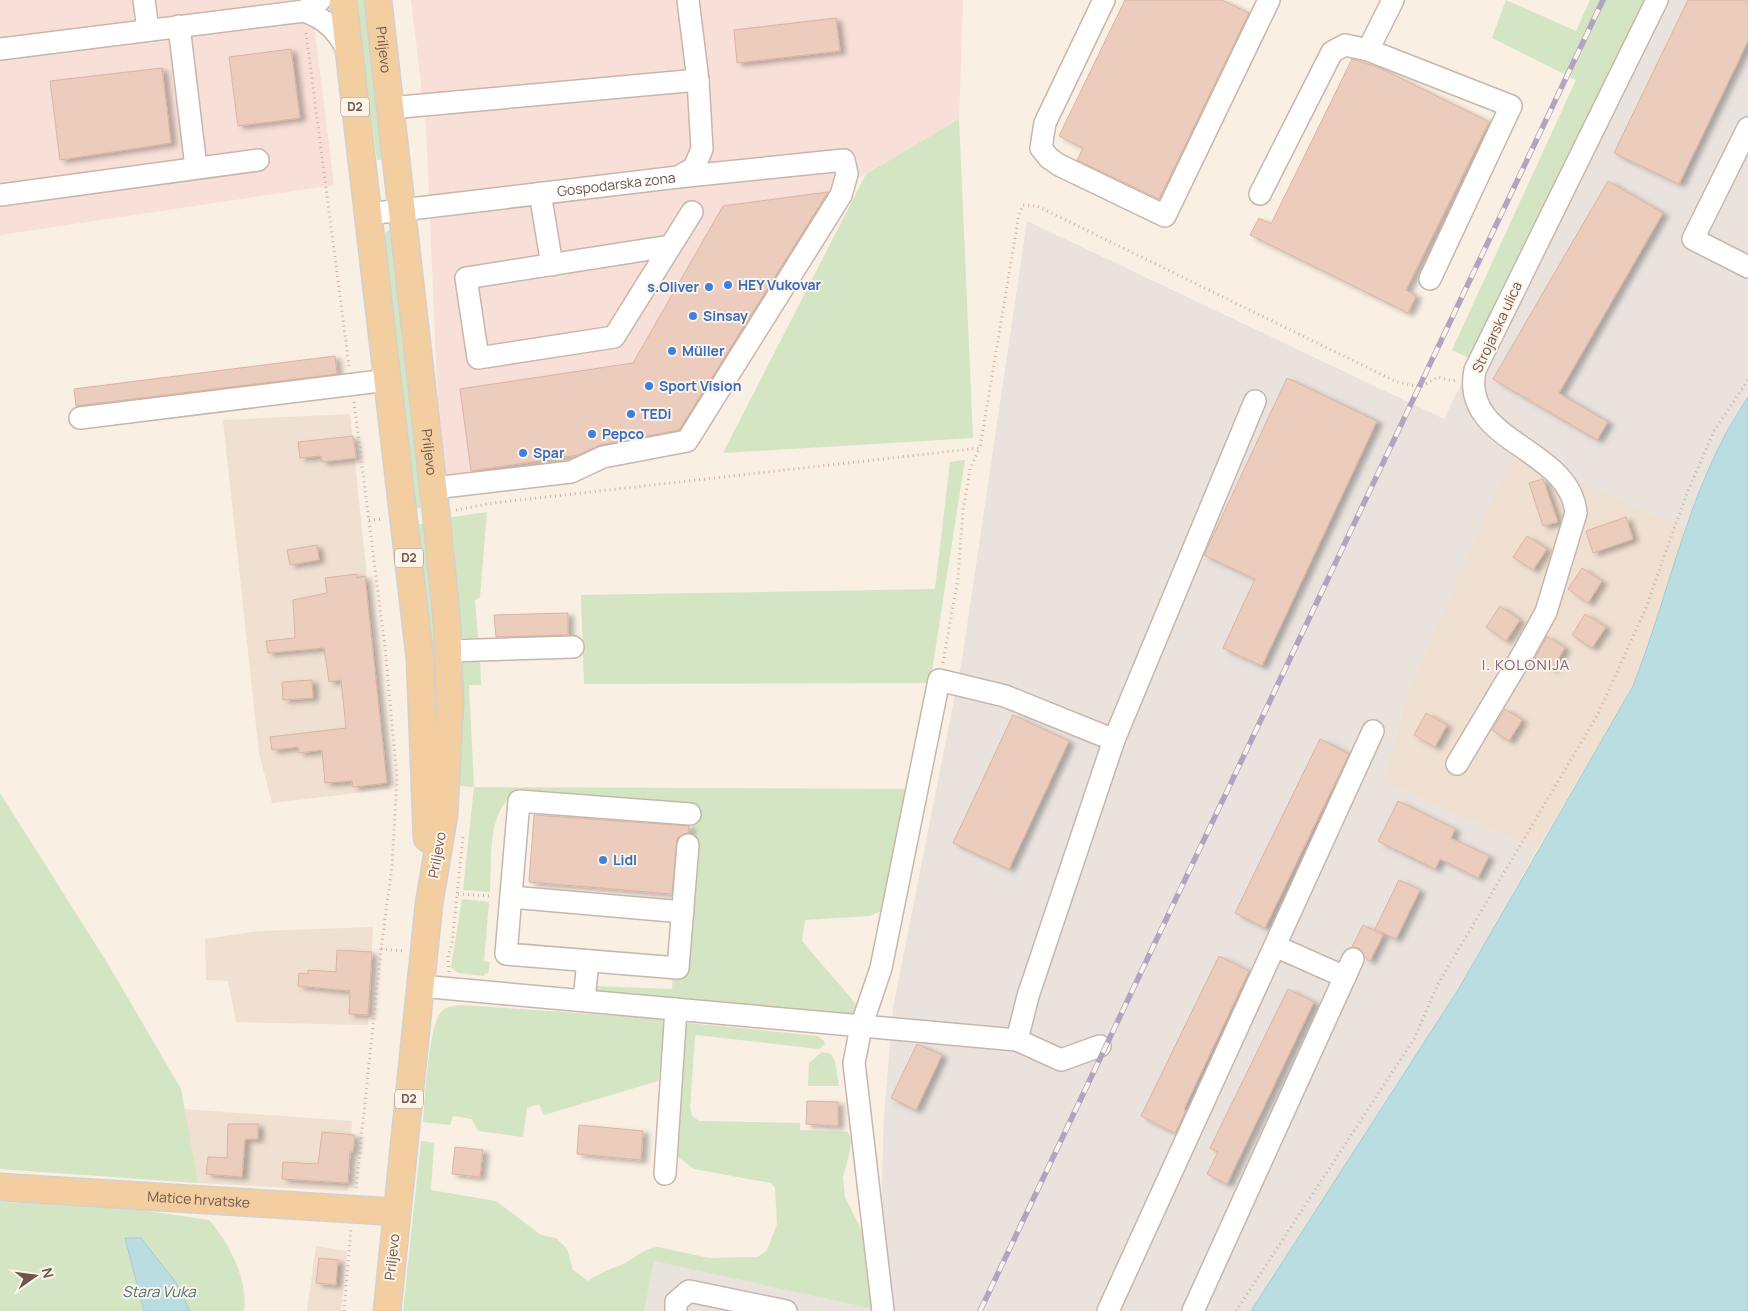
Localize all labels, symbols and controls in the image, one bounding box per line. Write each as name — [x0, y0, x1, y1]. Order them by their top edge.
street label: Priljevo — [372, 25, 396, 74]
road number: D2 — [341, 98, 369, 116]
street label: Gospodarska zona — [556, 167, 676, 200]
place label: HEY Vukovar — [738, 275, 822, 294]
place label: s.Oliver — [647, 277, 699, 296]
street label: Strojarska ulica — [1467, 278, 1526, 376]
marker: HEY Vukovar — [722, 279, 734, 291]
marker: s.Oliver — [703, 281, 715, 293]
place label: Sinsay — [703, 306, 748, 325]
marker: Sinsay — [687, 310, 699, 322]
place label: Müller — [682, 341, 725, 360]
marker: Müller — [666, 345, 678, 357]
place label: Sport Vision — [659, 376, 741, 395]
marker: Sport Vision — [643, 380, 655, 392]
place label: TEDi — [641, 404, 671, 423]
marker: TEDi — [625, 408, 637, 420]
place label: Pepco — [602, 424, 645, 443]
street label: Priljevo — [418, 428, 442, 476]
marker: Pepco — [586, 428, 598, 440]
place label: Spar — [533, 443, 565, 462]
marker: Spar — [517, 447, 529, 459]
road number: D2 — [395, 548, 423, 568]
district label: I. KOLONIJA — [1482, 654, 1570, 675]
street label: Priljevo — [423, 830, 450, 879]
place label: Lidl — [613, 850, 637, 869]
marker: Lidl — [597, 854, 609, 866]
road number: D2 — [395, 1090, 423, 1108]
street label: Matice hrvatske — [147, 1186, 251, 1212]
street label: Priljevo — [380, 1233, 403, 1281]
north arrow — [10, 1251, 60, 1301]
text: N — [38, 1266, 59, 1280]
water label: Stara Vuka — [122, 1281, 196, 1302]

